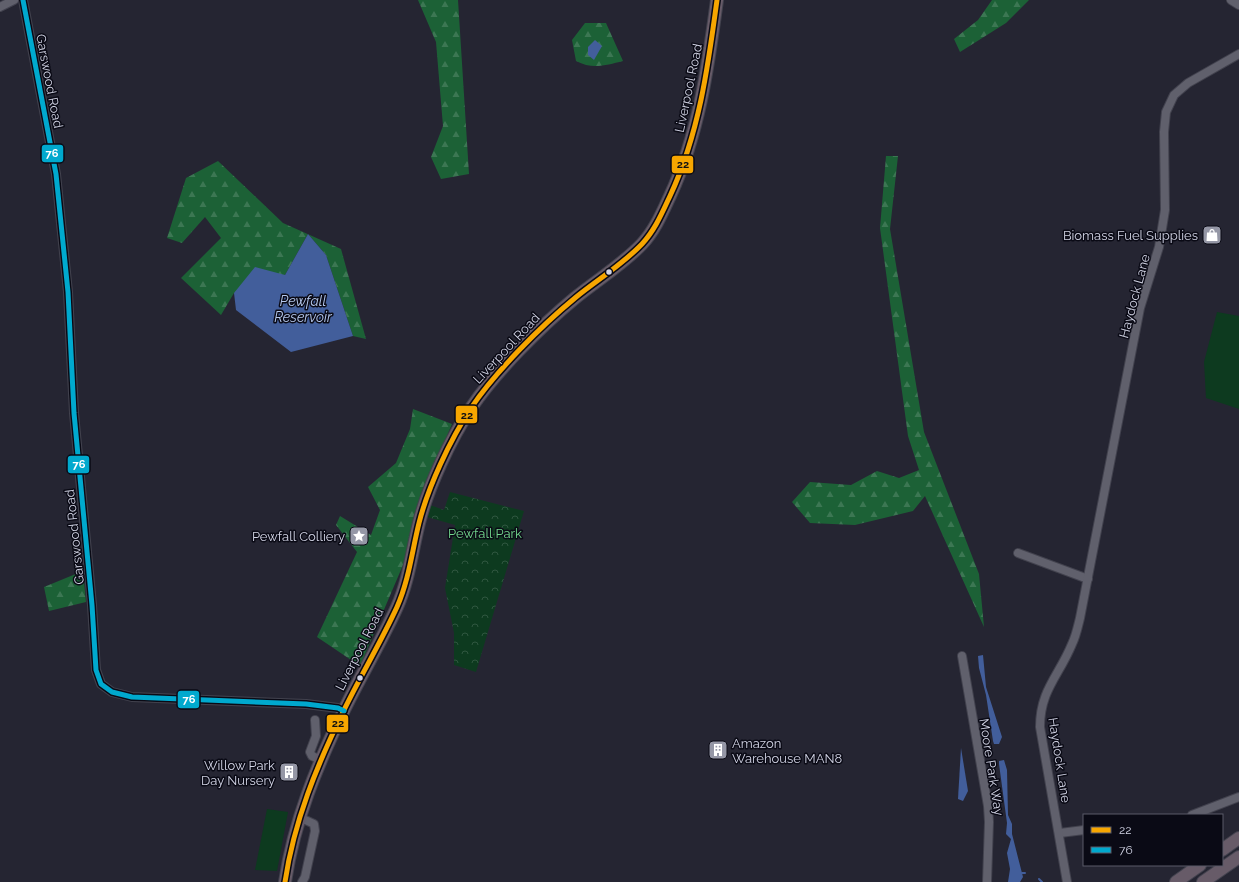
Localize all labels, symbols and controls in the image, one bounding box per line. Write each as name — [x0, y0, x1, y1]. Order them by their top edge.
street label: Garswood Road — [33, 33, 66, 129]
street label: Liverpool Road — [672, 42, 705, 134]
line badge: 76 — [41, 144, 64, 163]
text: 76 — [46, 147, 59, 160]
line badge: 22 — [671, 155, 694, 174]
text: 22 — [677, 158, 689, 171]
shop icon: Biomass Fuel Supplies — [1201, 224, 1223, 246]
place label: Biomass Fuel Supplies — [1063, 228, 1198, 243]
street label: Haydock Lane — [1116, 252, 1153, 340]
unlabelled marker — [604, 267, 614, 277]
water label: Pewfall Reservoir — [274, 293, 333, 325]
street label: Liverpool Road — [470, 310, 543, 387]
line badge: 22 — [455, 405, 478, 424]
text: 22 — [461, 409, 473, 422]
line badge: 76 — [67, 455, 90, 474]
text: 76 — [73, 458, 86, 471]
street label: Garswood Road — [62, 489, 87, 585]
place icon: Pewfall Colliery — [348, 525, 370, 547]
park label: Pewfall Park — [448, 526, 522, 541]
place label: Pewfall Colliery — [252, 529, 345, 544]
street label: Liverpool Road — [332, 606, 387, 693]
unlabelled marker — [355, 673, 365, 683]
line badge: 76 — [177, 690, 200, 709]
text: 76 — [183, 693, 196, 706]
line badge: 22 — [326, 714, 349, 733]
street label: Haydock Lane — [1045, 716, 1074, 804]
text: 22 — [332, 717, 344, 730]
street label: Moore Park Way — [976, 717, 1007, 817]
place label: Amazon Warehouse MAN8 — [732, 736, 842, 766]
building icon: Amazon Warehouse MAN8 — [707, 739, 729, 761]
place label: Willow Park Day Nursery — [201, 758, 275, 788]
building icon: Willow Park Day Nursery — [278, 761, 300, 783]
legend — [1083, 814, 1223, 866]
text: 22 — [1119, 823, 1132, 837]
text: 76 — [1119, 843, 1133, 857]

